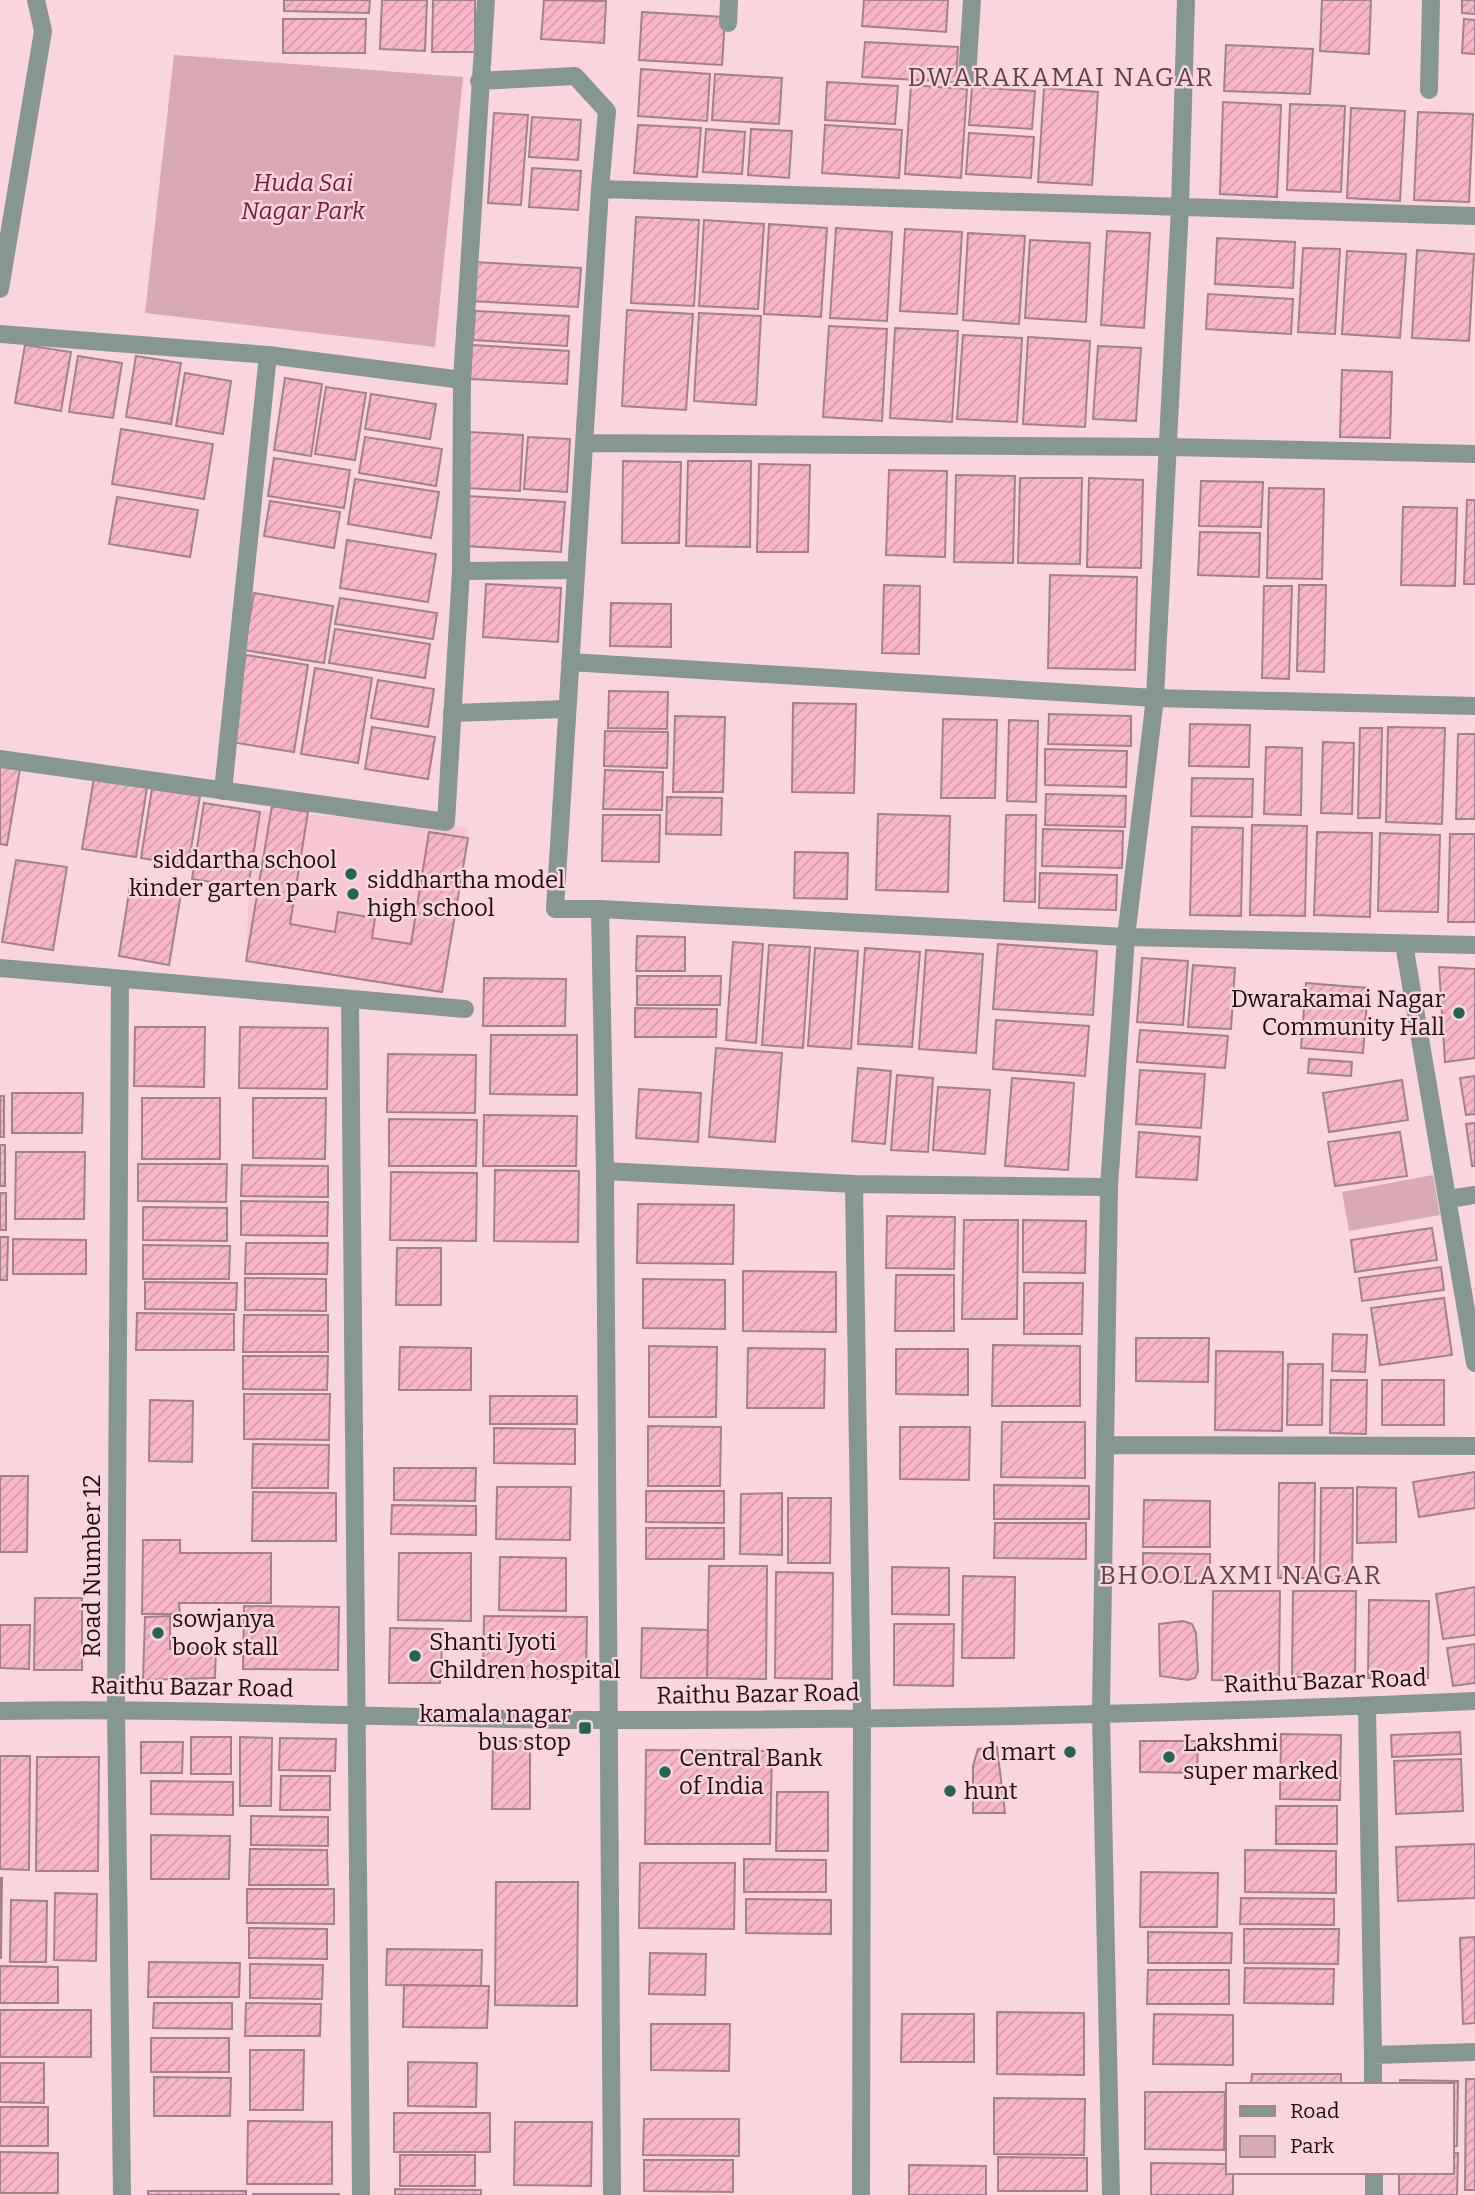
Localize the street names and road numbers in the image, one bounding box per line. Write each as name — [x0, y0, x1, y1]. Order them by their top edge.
street label: Road Number 12 — [78, 1474, 106, 1658]
street label: Raithu Bazar Road — [1223, 1663, 1427, 1699]
street label: Raithu Bazar Road — [90, 1671, 294, 1703]
street label: Raithu Bazar Road — [656, 1678, 860, 1710]

